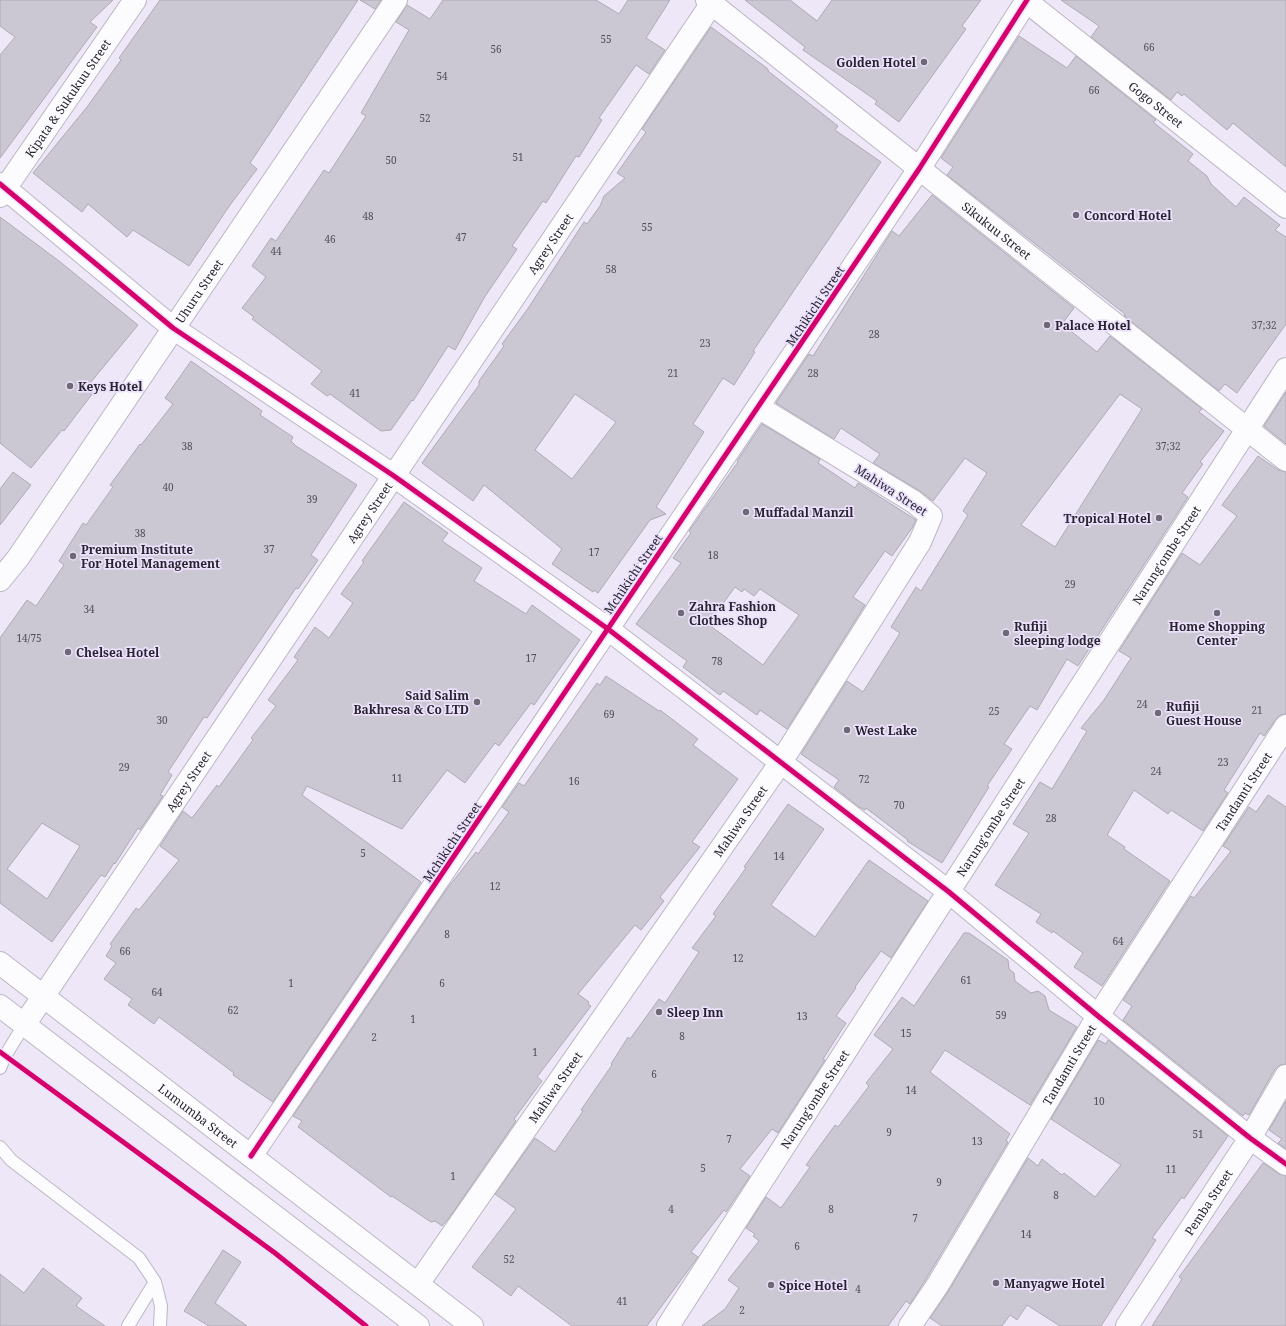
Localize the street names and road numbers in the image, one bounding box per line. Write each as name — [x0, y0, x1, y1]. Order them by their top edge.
street label: Kipata & Sukukuu Street — [21, 35, 114, 161]
street label: Gogo Street — [1125, 77, 1187, 131]
street label: Sikukuu Street — [959, 197, 1035, 263]
street label: Agrey Street — [523, 210, 577, 277]
street label: Uhuru Street — [171, 256, 227, 326]
street label: Mchikichi Street — [782, 263, 848, 349]
street label: Mahiwa Street — [851, 460, 931, 520]
street label: Agrey Street — [342, 478, 396, 546]
street label: Narung'ombe Street — [1128, 502, 1204, 608]
street label: Mchikichi Street — [600, 531, 666, 617]
street label: Agrey Street — [162, 747, 215, 815]
street label: Tandamti Street — [1211, 749, 1276, 835]
street label: Narung'ombe Street — [952, 774, 1028, 880]
street label: Mahiwa Street — [709, 782, 771, 860]
street label: Mchikichi Street — [419, 799, 485, 885]
street label: Tandamti Street — [1038, 1021, 1100, 1108]
street label: Narung'ombe Street — [776, 1046, 853, 1152]
street label: Mahiwa Street — [524, 1048, 586, 1126]
street label: Lumumba Street — [155, 1079, 241, 1151]
street label: Pemba Street — [1180, 1166, 1236, 1239]

